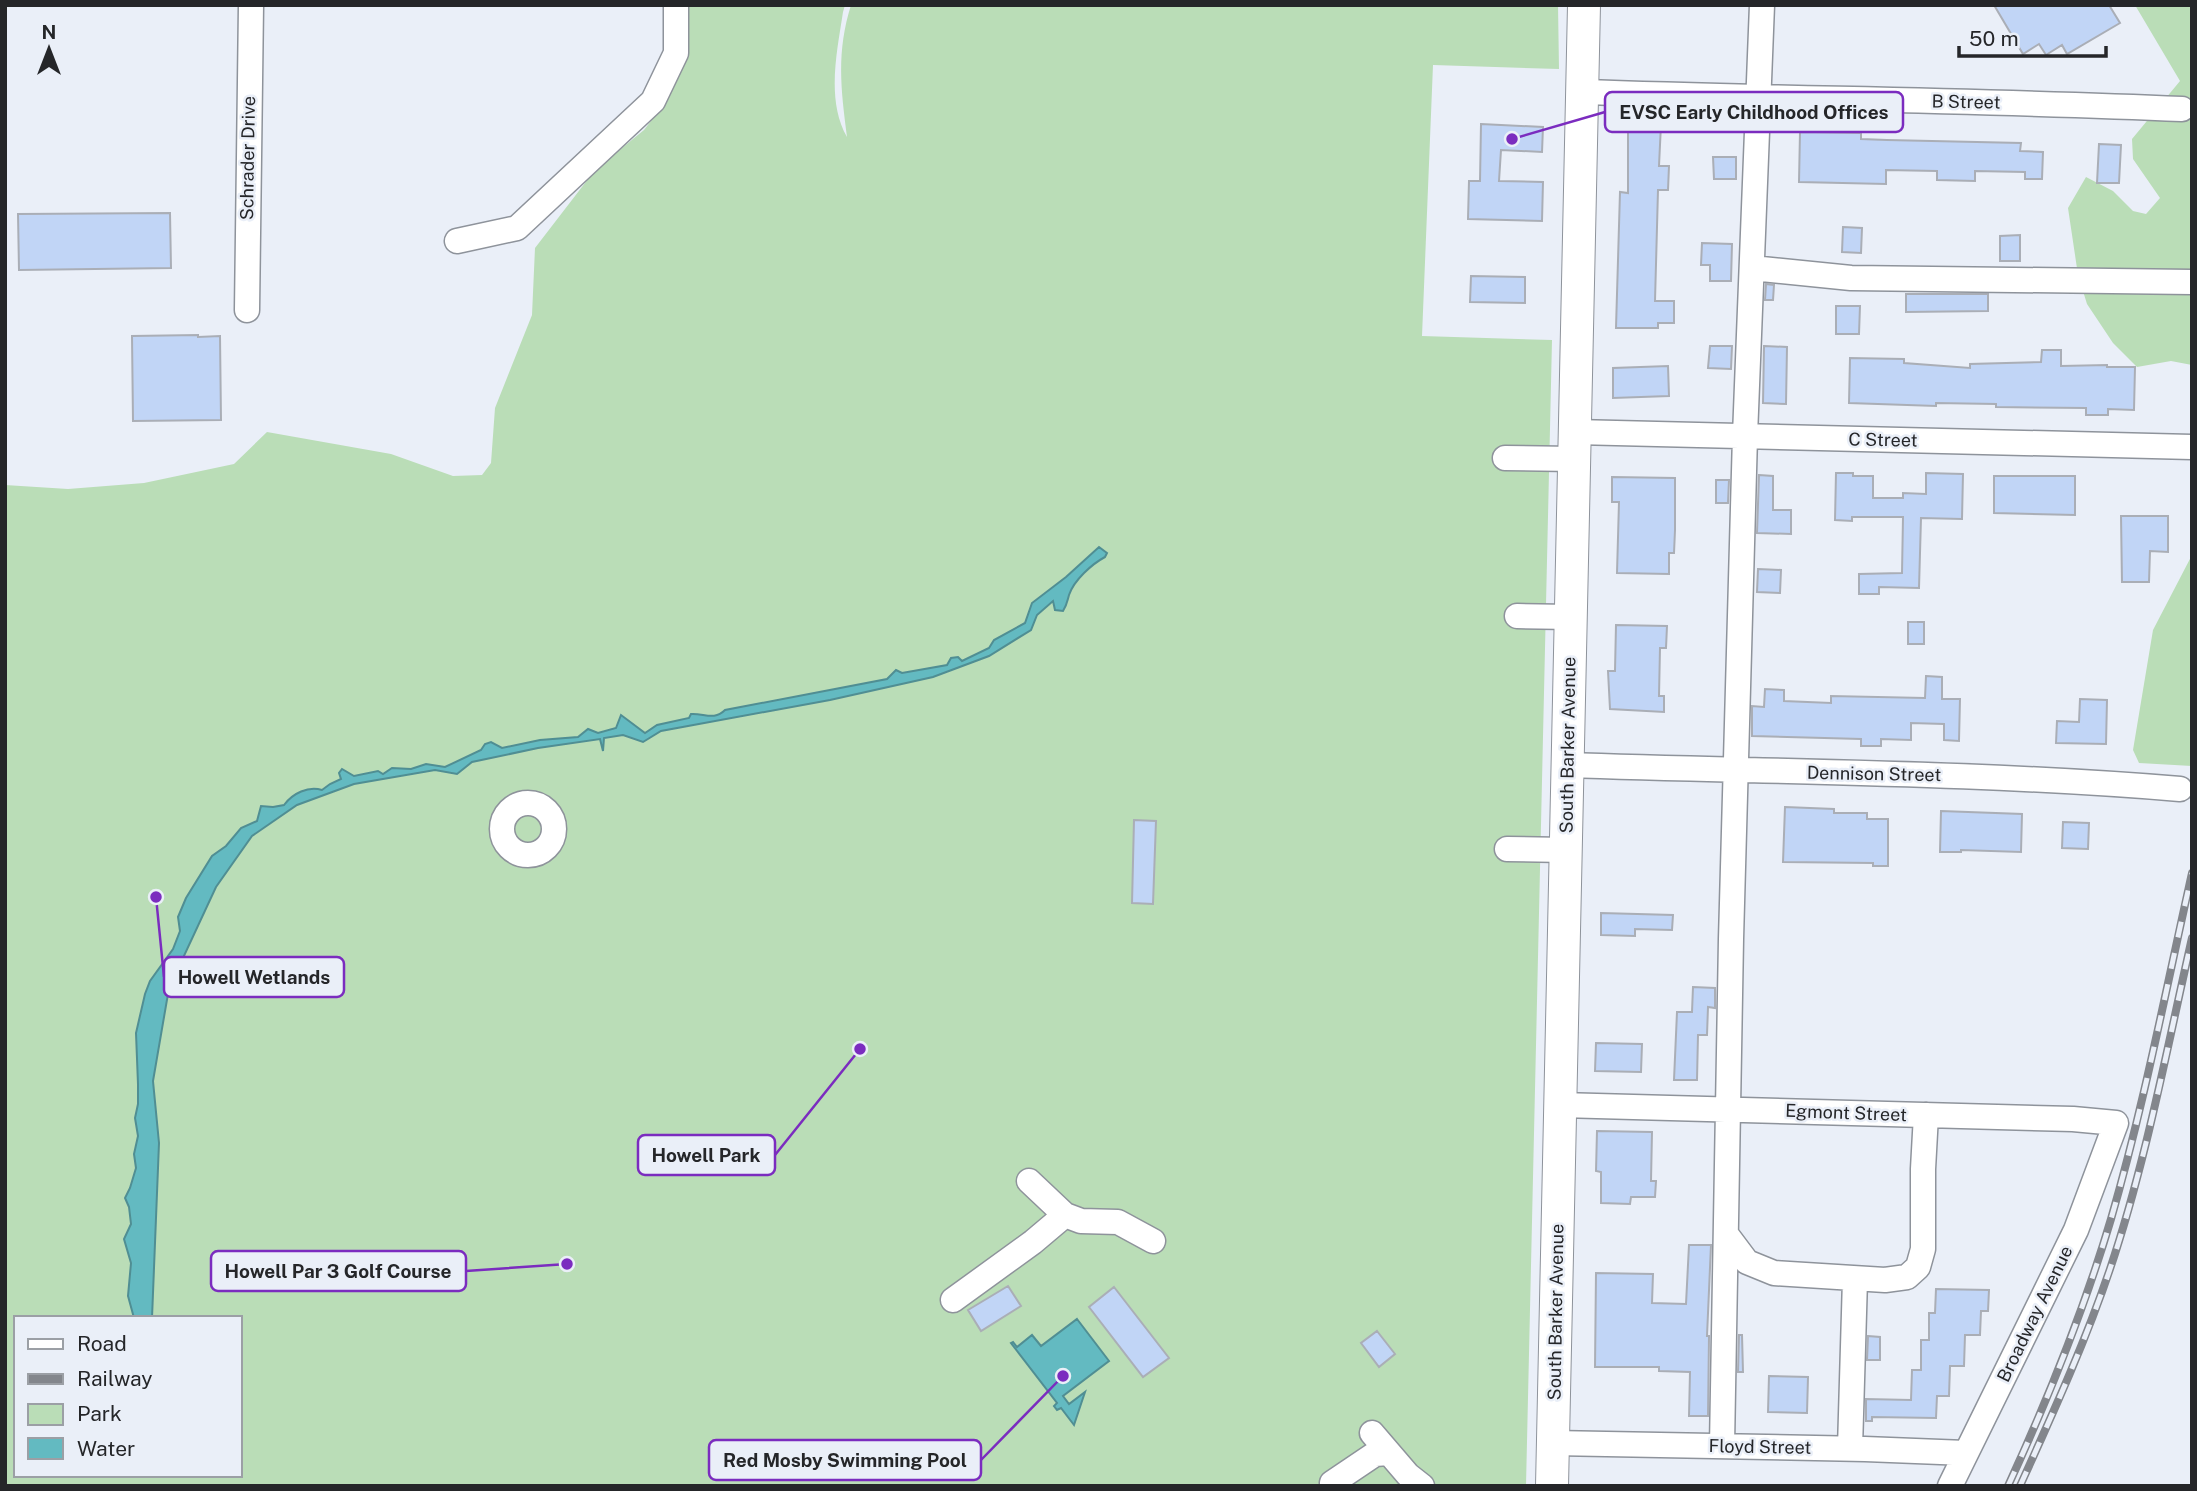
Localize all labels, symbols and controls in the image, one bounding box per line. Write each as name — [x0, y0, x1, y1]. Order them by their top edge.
north arrow — [14, 14, 84, 84]
scale bar — [1959, 14, 2106, 58]
text: N — [42, 21, 56, 43]
text: 50 m — [1969, 26, 2019, 51]
street label: B Street — [1931, 90, 2001, 113]
callout: EVSC Early Childhood Offices — [1605, 92, 1903, 132]
street label: Schrader Drive — [236, 96, 259, 220]
text: EVSC Early Childhood Offices — [1619, 101, 1889, 123]
street label: C Street — [1848, 428, 1918, 451]
street label: South Barker Avenue — [1555, 657, 1580, 833]
street label: Dennison Street — [1807, 762, 1941, 785]
callout: Howell Wetlands — [164, 957, 344, 997]
text: Howell Wetlands — [178, 966, 330, 988]
street label: Egmont Street — [1785, 1100, 1907, 1125]
callout: Howell Park — [638, 1135, 775, 1175]
text: Howell Park — [652, 1144, 760, 1166]
street label: South Barker Avenue — [1543, 1224, 1568, 1400]
street label: Broadway Avenue — [1992, 1242, 2077, 1385]
callout: Howell Par 3 Golf Course — [211, 1251, 466, 1291]
text: Howell Par 3 Golf Course — [225, 1260, 451, 1282]
legend — [14, 1316, 242, 1477]
text: Road — [77, 1331, 127, 1356]
text: Railway — [77, 1366, 153, 1391]
text: Park — [77, 1401, 122, 1426]
street label: Floyd Street — [1708, 1435, 1812, 1458]
text: Water — [77, 1436, 135, 1461]
callout: Red Mosby Swimming Pool — [709, 1440, 981, 1480]
text: Red Mosby Swimming Pool — [723, 1449, 967, 1471]

